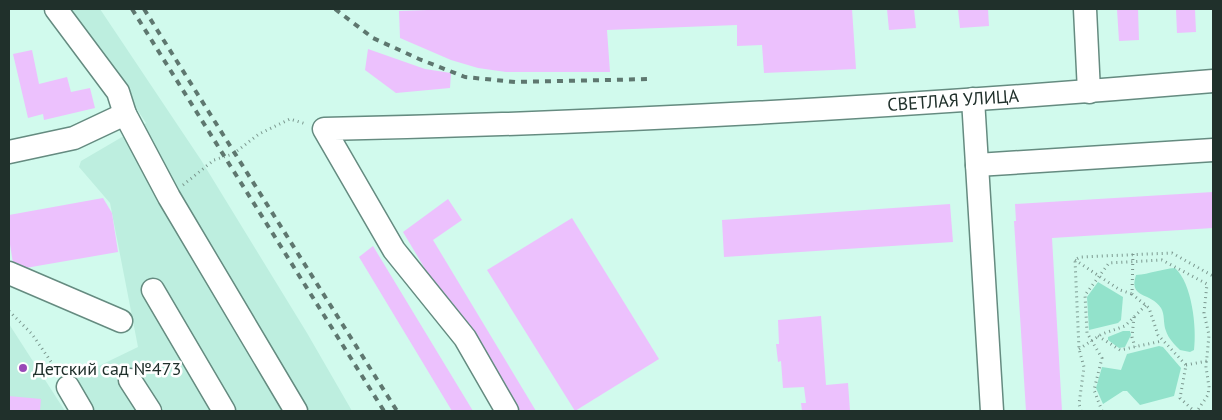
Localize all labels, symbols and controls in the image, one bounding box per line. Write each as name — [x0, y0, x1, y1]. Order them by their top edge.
street label: СВЕТЛАЯ УЛИЦА — [886, 84, 1020, 116]
place label: Детский сад №473 — [33, 357, 181, 380]
marker: Детский сад №473 — [17, 362, 29, 374]

